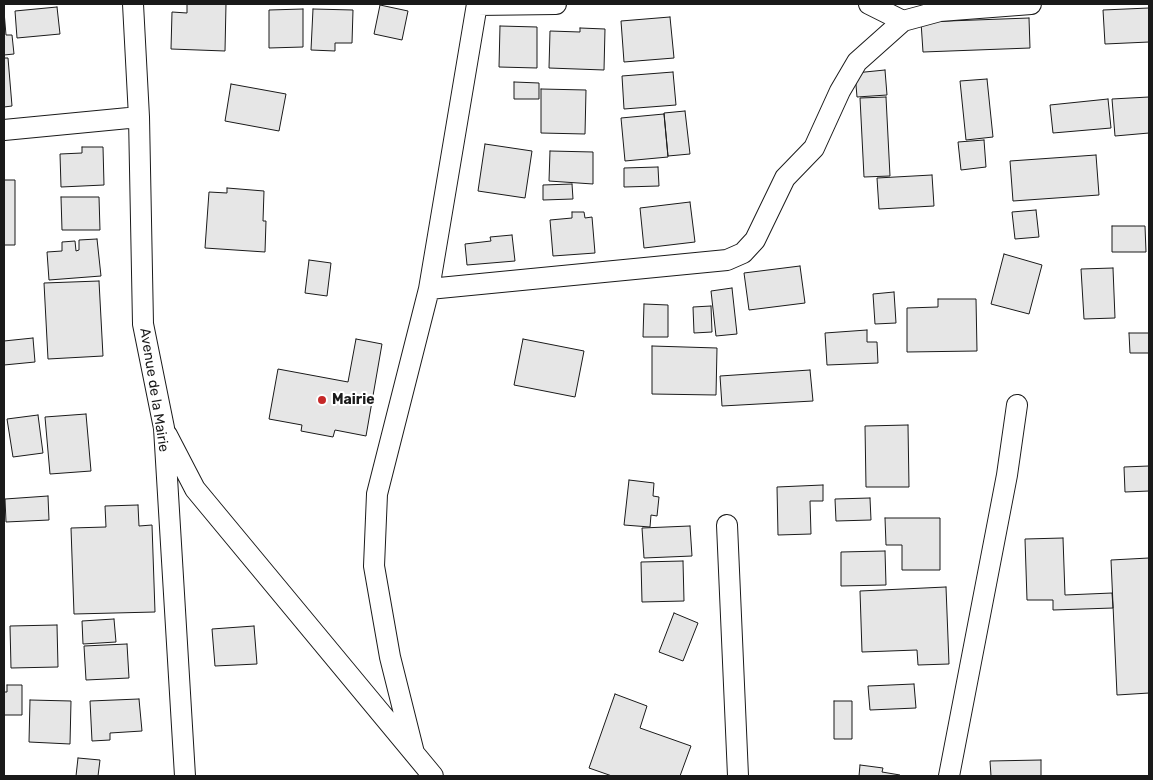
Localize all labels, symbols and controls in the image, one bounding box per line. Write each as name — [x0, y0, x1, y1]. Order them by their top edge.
street label: Avenue de la Mairie — [136, 327, 172, 453]
place label: Mairie — [332, 392, 375, 408]
marker: Mairie — [316, 394, 328, 406]

